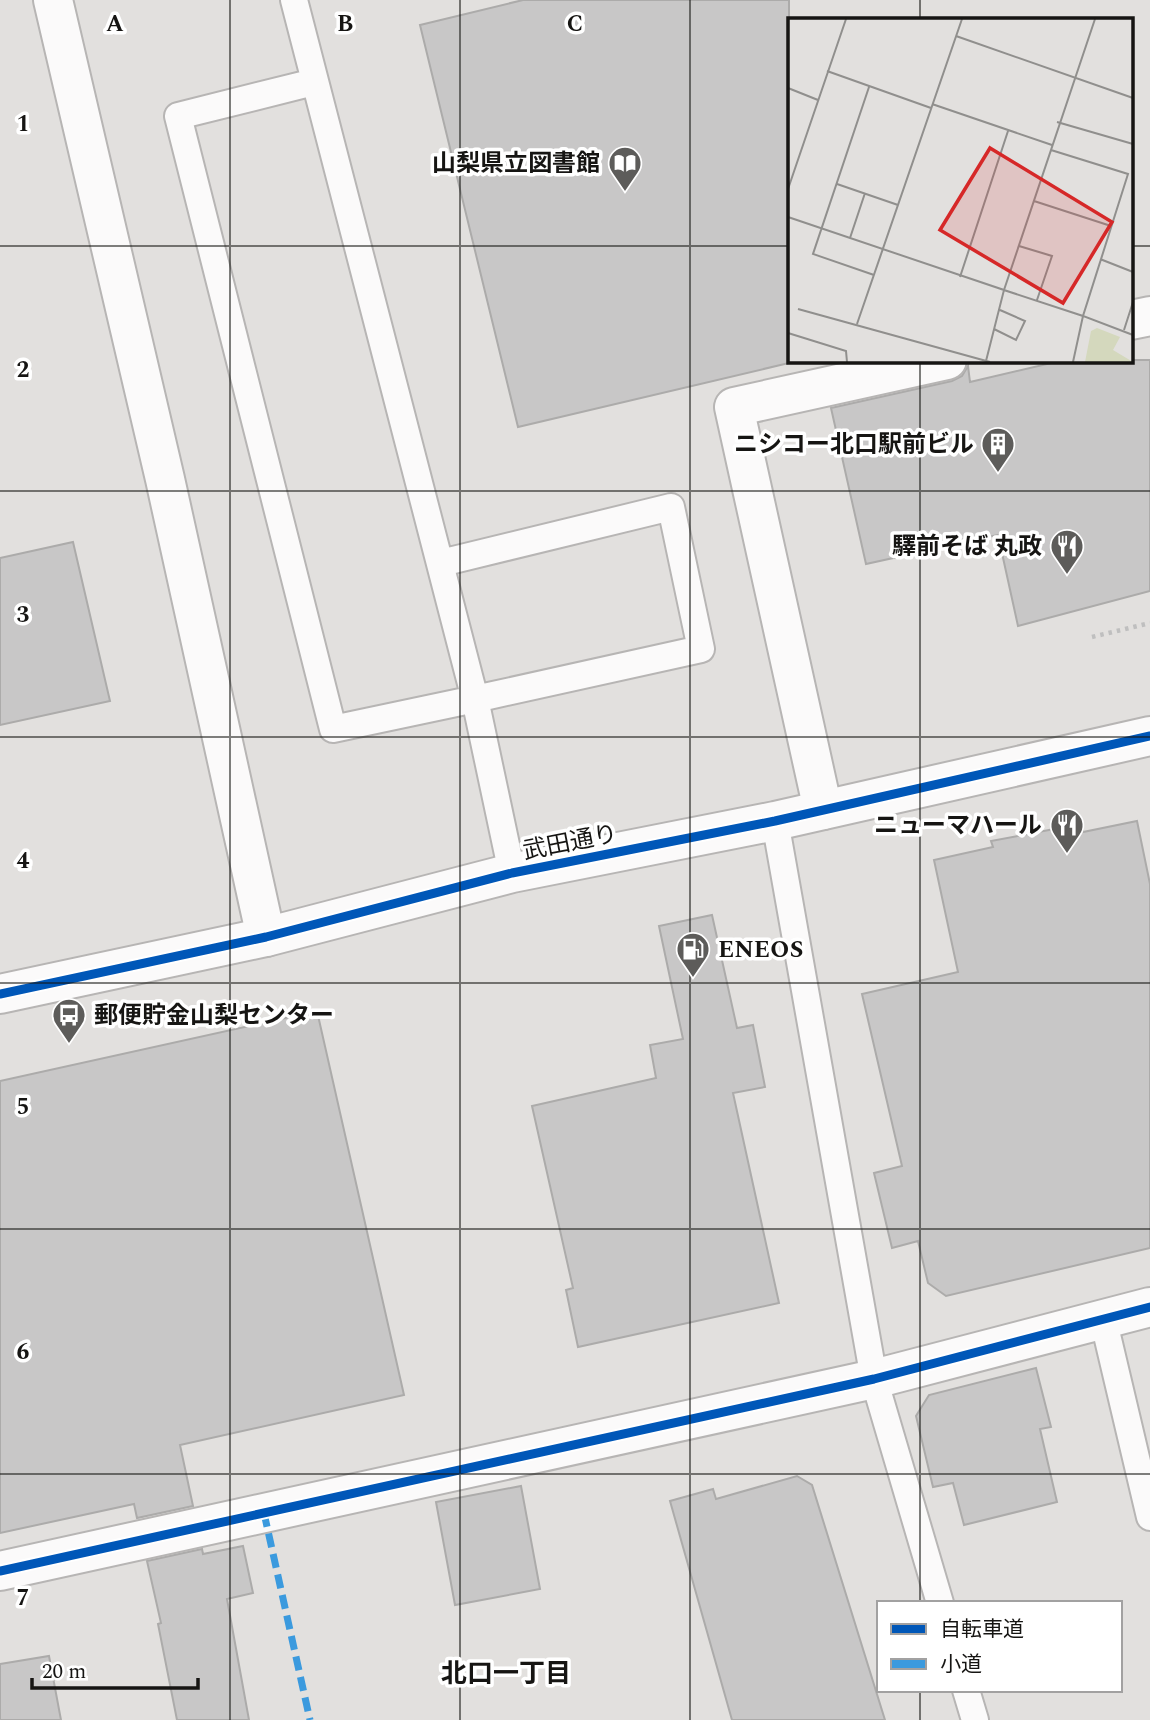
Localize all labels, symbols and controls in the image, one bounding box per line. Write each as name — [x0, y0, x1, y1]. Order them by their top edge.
text: A — [106, 7, 124, 42]
text: B — [337, 7, 353, 42]
text: C — [567, 7, 583, 42]
inset map — [788, 18, 1132, 362]
text: 1 — [17, 107, 29, 142]
library icon: 山梨県立図書館 — [606, 144, 644, 193]
place label: 山梨県立図書館 — [432, 146, 600, 182]
text: 2 — [17, 353, 30, 388]
building icon: ニシコー北口駅前ビル — [979, 425, 1017, 474]
place label: ニシコー北口駅前ビル — [734, 427, 974, 463]
restaurant icon: 驛前そば 丸政 — [1048, 527, 1086, 576]
place label: 驛前そば 丸政 — [892, 529, 1042, 565]
text: 3 — [17, 598, 30, 633]
restaurant icon: ニューマハール — [1048, 806, 1086, 855]
place label: ニューマハール — [874, 808, 1042, 844]
street label: 武田通り — [520, 816, 621, 870]
text: 4 — [17, 844, 30, 879]
fuel station icon: ENEOS — [674, 930, 712, 979]
place label: ENEOS — [718, 932, 803, 968]
bus stop icon: 郵便貯金山梨センター — [50, 996, 88, 1045]
place label: 郵便貯金山梨センター — [94, 998, 334, 1034]
text: 5 — [17, 1090, 29, 1125]
text: 6 — [17, 1335, 30, 1370]
text: 7 — [17, 1581, 29, 1616]
legend — [877, 1601, 1122, 1692]
text: 自転車道 — [940, 1614, 1024, 1646]
scale bar — [32, 1646, 198, 1690]
text: 小道 — [940, 1649, 982, 1681]
district label: 北口一丁目 — [441, 1654, 571, 1694]
text: 20 m — [42, 1656, 86, 1688]

